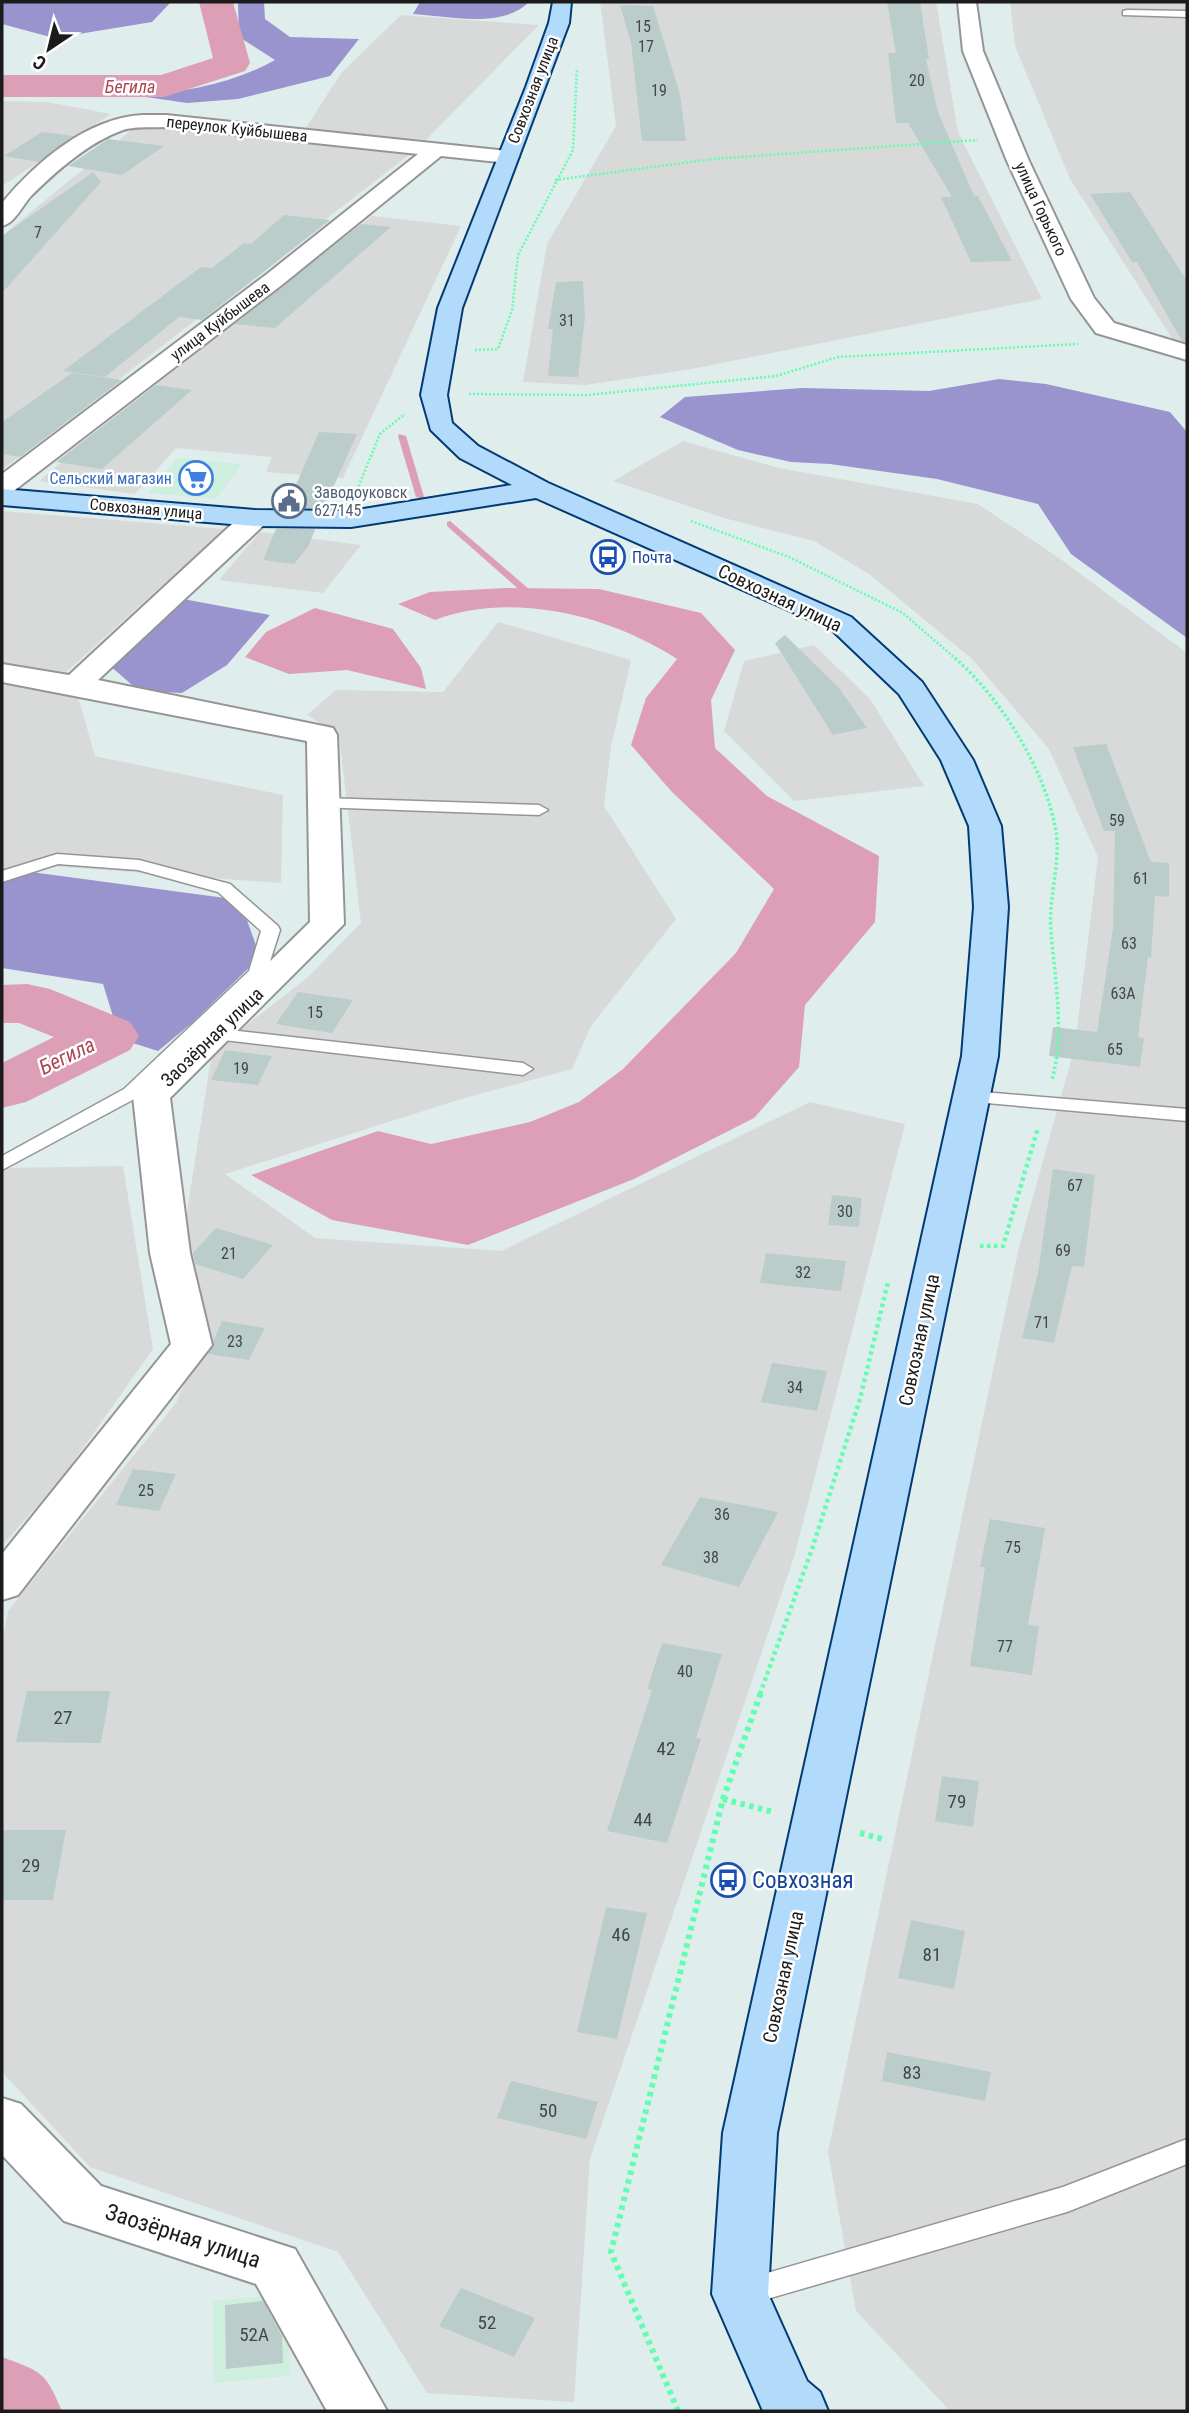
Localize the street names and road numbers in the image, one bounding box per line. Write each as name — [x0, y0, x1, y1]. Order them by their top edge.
street label: Совхозная улица — [504, 34, 562, 146]
street label: переулок Куйбышева — [166, 112, 308, 146]
street label: улица Горького — [1011, 159, 1071, 259]
street label: улица Куйбышева — [167, 278, 273, 364]
street label: Совхозная улица — [89, 495, 203, 523]
street label: Совхозная улица — [714, 559, 846, 637]
street label: Заозёрная улица — [156, 982, 268, 1092]
street label: Совхозная улица — [894, 1272, 944, 1408]
street label: Совхозная улица — [758, 1909, 808, 2045]
street label: Заозёрная улица — [102, 2198, 264, 2274]

